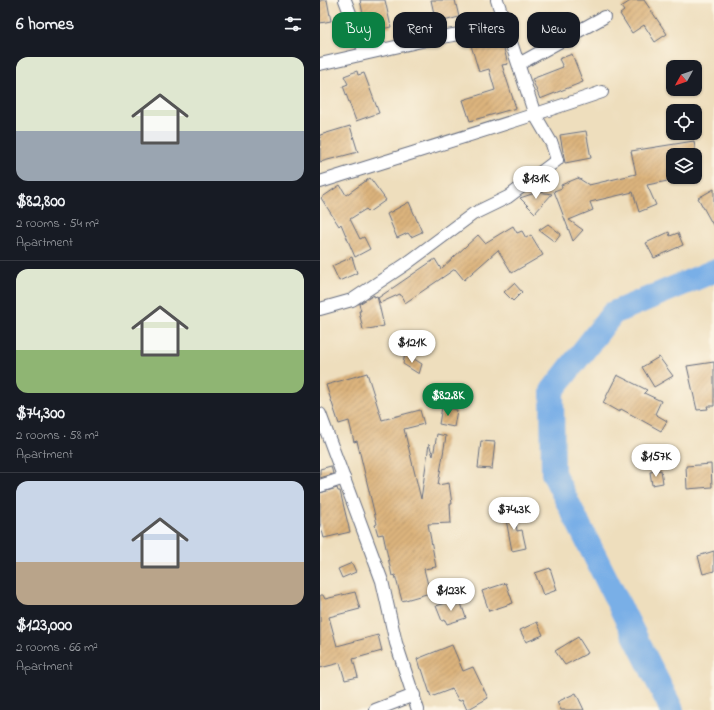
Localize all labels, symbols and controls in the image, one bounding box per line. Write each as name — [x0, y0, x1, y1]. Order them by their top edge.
text: 6 homes — [16, 12, 74, 37]
chip: Buy — [332, 12, 385, 48]
chip: Rent — [393, 12, 447, 48]
chip: Filters — [455, 12, 519, 48]
chip: New — [527, 12, 580, 48]
icon: filters — [282, 13, 304, 35]
north arrow — [666, 60, 702, 96]
map controls — [666, 60, 702, 184]
icon: home — [124, 83, 196, 155]
button: locate — [666, 104, 702, 140]
button: layers — [666, 148, 702, 184]
pin: $131K — [508, 166, 564, 200]
text: $131K — [522, 169, 550, 188]
text: $82,800 — [16, 189, 65, 214]
text: 2 rooms · 54 m² — [16, 214, 99, 233]
text: Apartment — [16, 233, 73, 252]
icon: home — [124, 295, 196, 367]
pin: $121K — [384, 330, 440, 364]
text: $121K — [398, 333, 426, 352]
pin: $82.8K — [415, 383, 481, 417]
text: $82.8K — [431, 386, 465, 405]
text: $74,300 — [16, 401, 65, 426]
text: 2 rooms · 58 m² — [16, 426, 99, 445]
pin: $157K — [628, 444, 684, 478]
text: Apartment — [16, 445, 73, 464]
text: $157K — [640, 447, 672, 466]
pin: $74.3K — [481, 497, 547, 531]
text: $74.3K — [498, 500, 530, 519]
icon: home — [124, 507, 196, 579]
pin: $123K — [423, 578, 479, 612]
text: $123K — [436, 581, 466, 600]
text: $123,000 — [16, 613, 72, 638]
text: 2 rooms · 66 m² — [16, 638, 98, 657]
text: Apartment — [16, 657, 73, 676]

